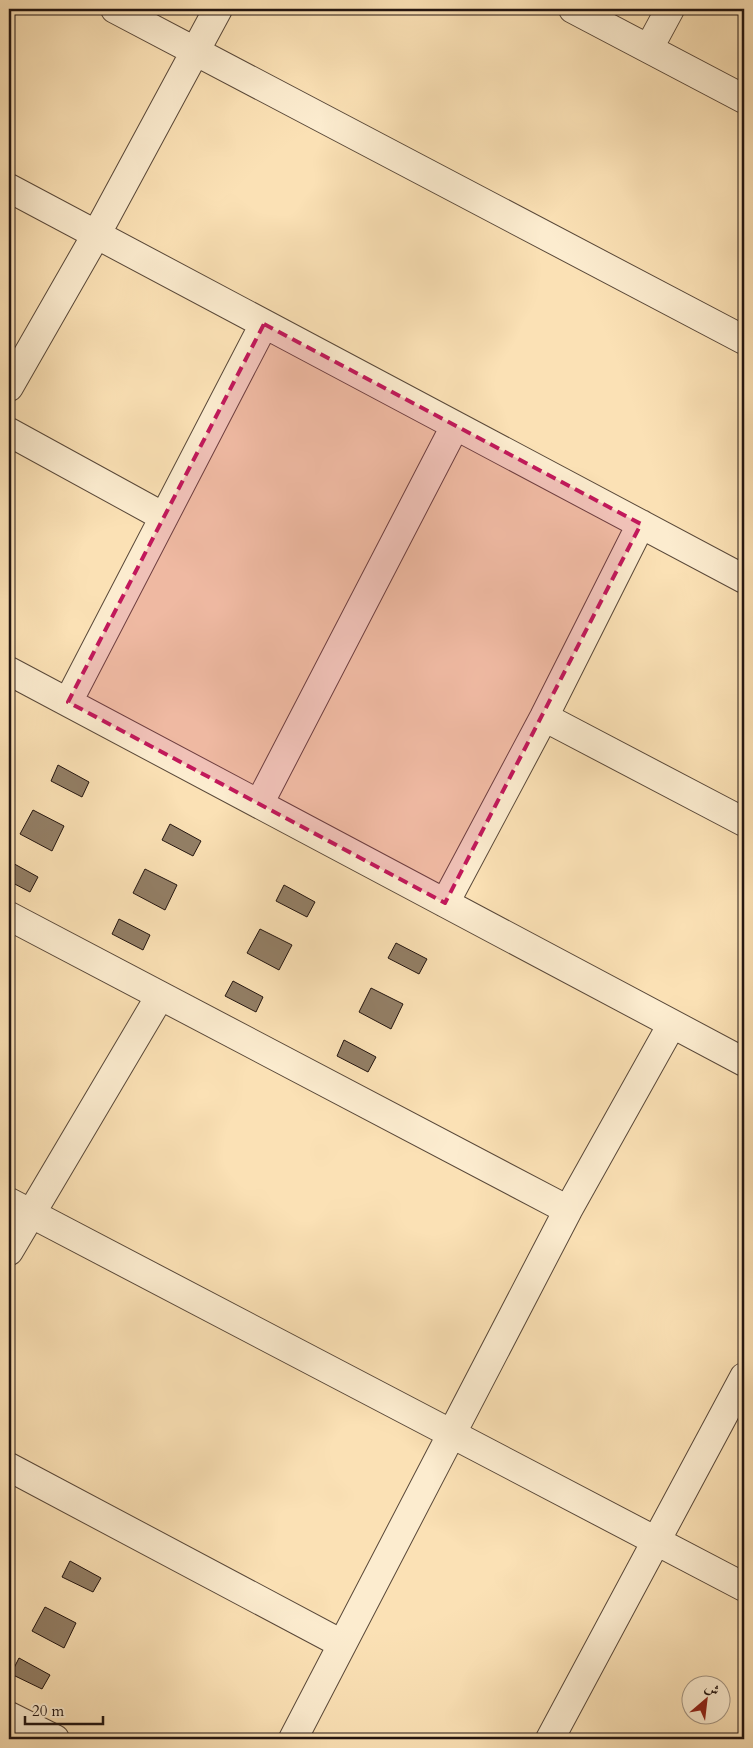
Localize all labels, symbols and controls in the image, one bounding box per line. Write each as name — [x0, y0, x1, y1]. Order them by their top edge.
north arrow — [680, 1676, 730, 1726]
text: ش — [701, 1677, 723, 1701]
scale bar — [25, 1693, 102, 1725]
text: 20 m — [32, 1701, 64, 1721]

